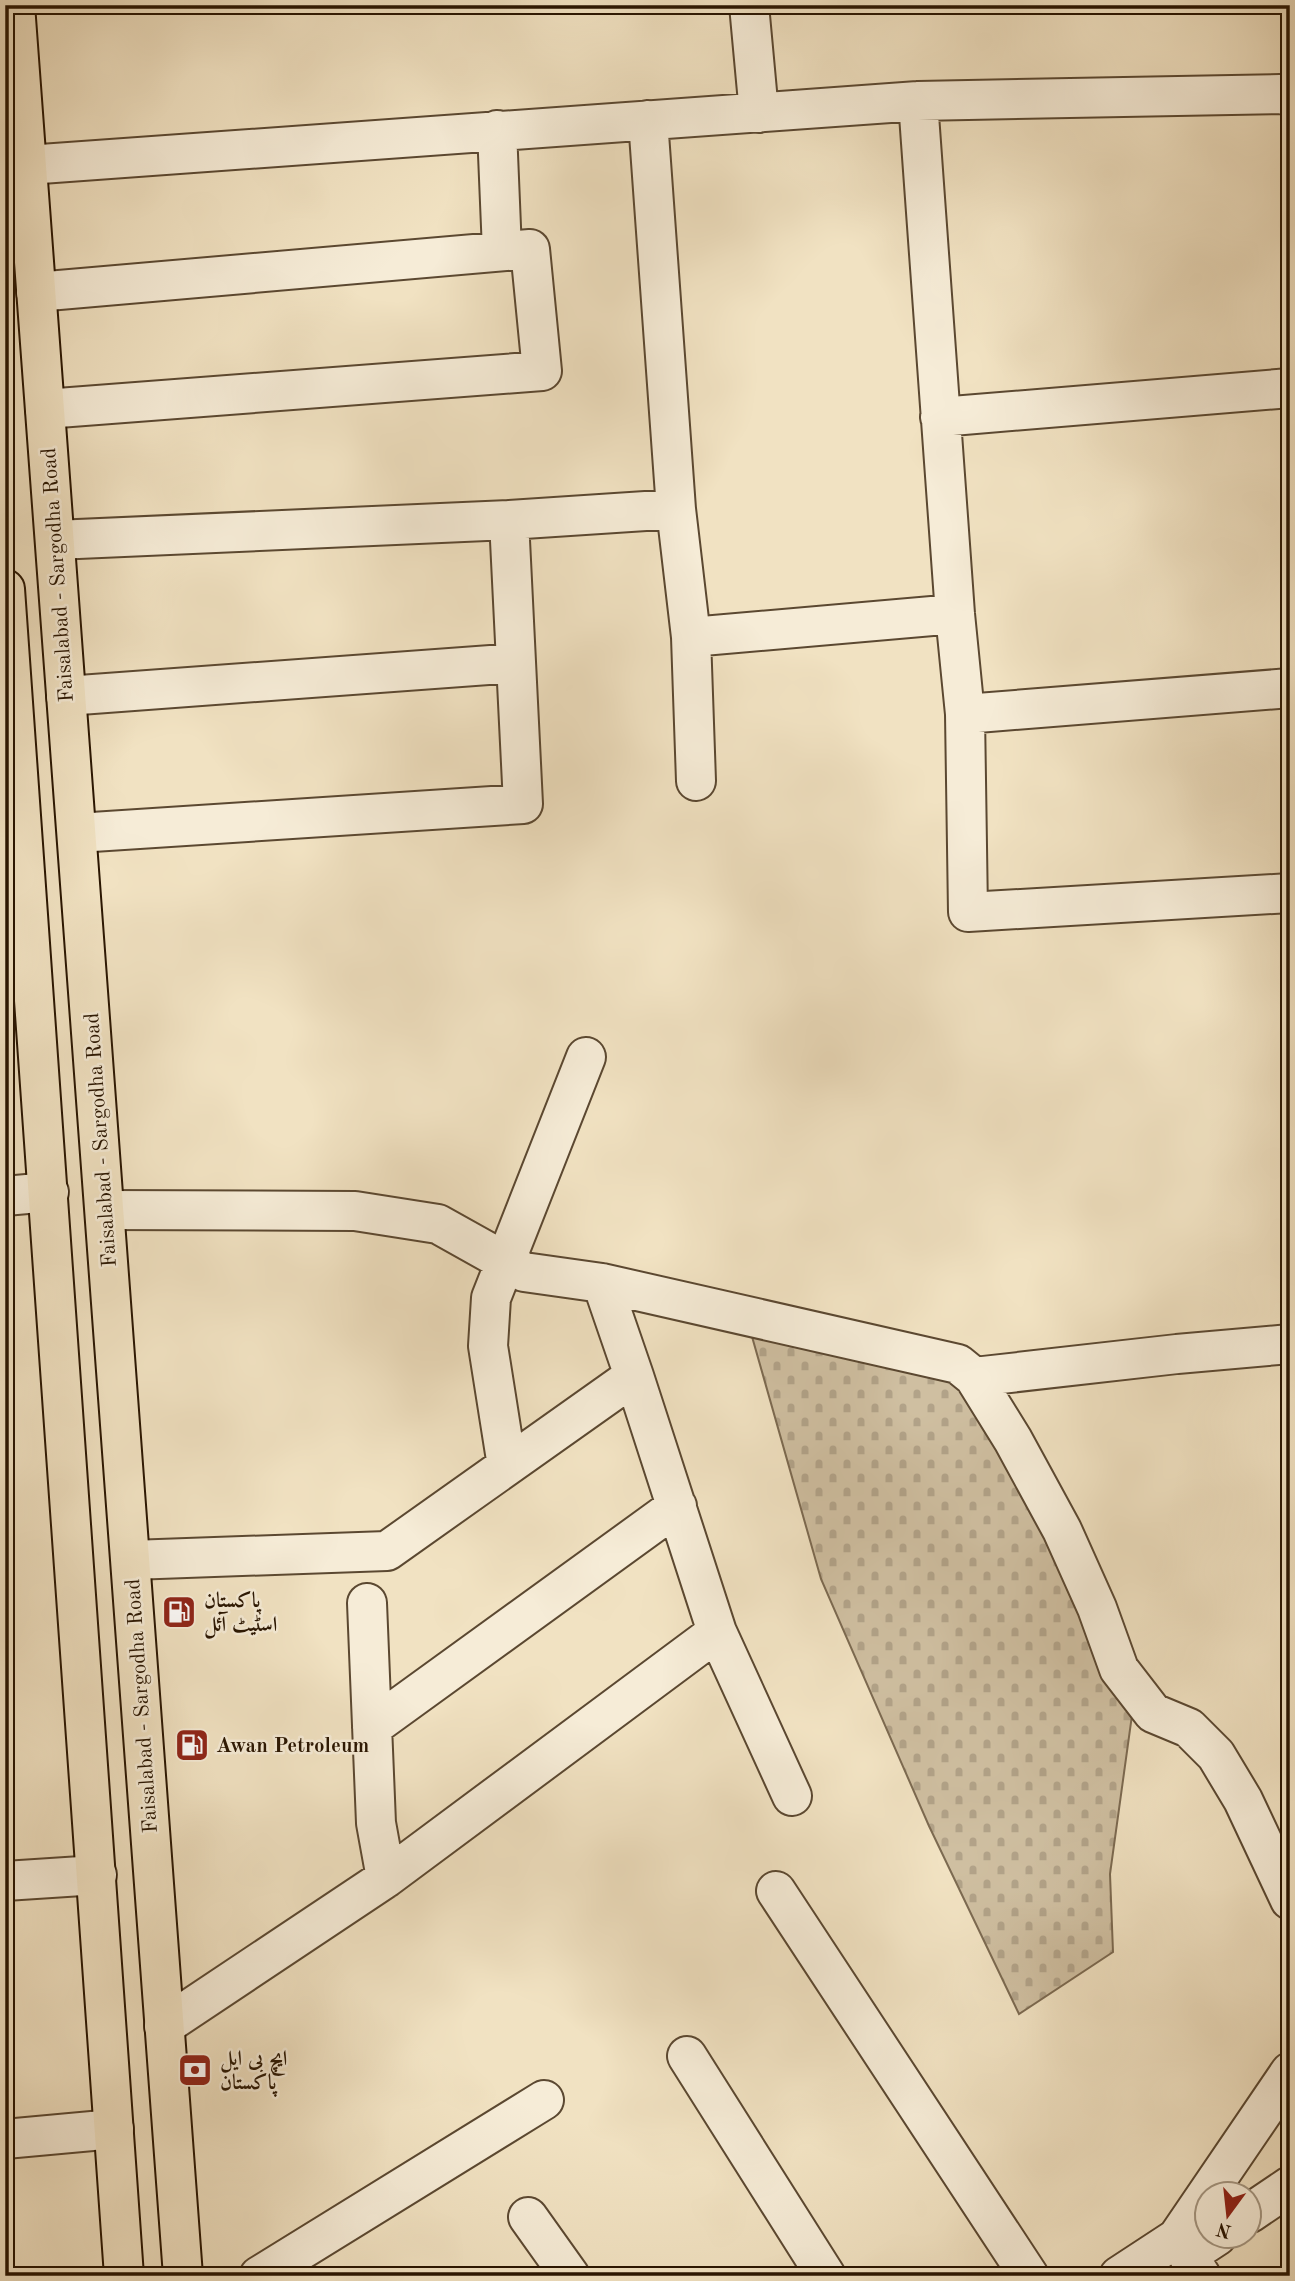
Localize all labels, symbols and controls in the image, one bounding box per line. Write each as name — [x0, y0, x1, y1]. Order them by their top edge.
street label: Faisalabad - Sargodha Road — [39, 447, 78, 703]
street label: Faisalabad - Sargodha Road — [82, 1012, 121, 1268]
street label: Faisalabad - Sargodha Road — [123, 1578, 162, 1834]
place label: پاکستان اسٹیٹ آئل — [204, 1590, 277, 1639]
fuel station icon: پاکستان اسٹیٹ آئل — [160, 1593, 198, 1631]
fuel station icon: Awan Petroleum — [173, 1726, 211, 1764]
place label: Awan Petroleum — [216, 1736, 370, 1757]
place label: ایچ بی ایل پاکستان — [220, 2049, 287, 2097]
bank icon: ایچ بی ایل پاکستان — [176, 2051, 214, 2089]
north arrow — [1194, 2180, 1264, 2250]
text: N — [1214, 2218, 1234, 2240]

